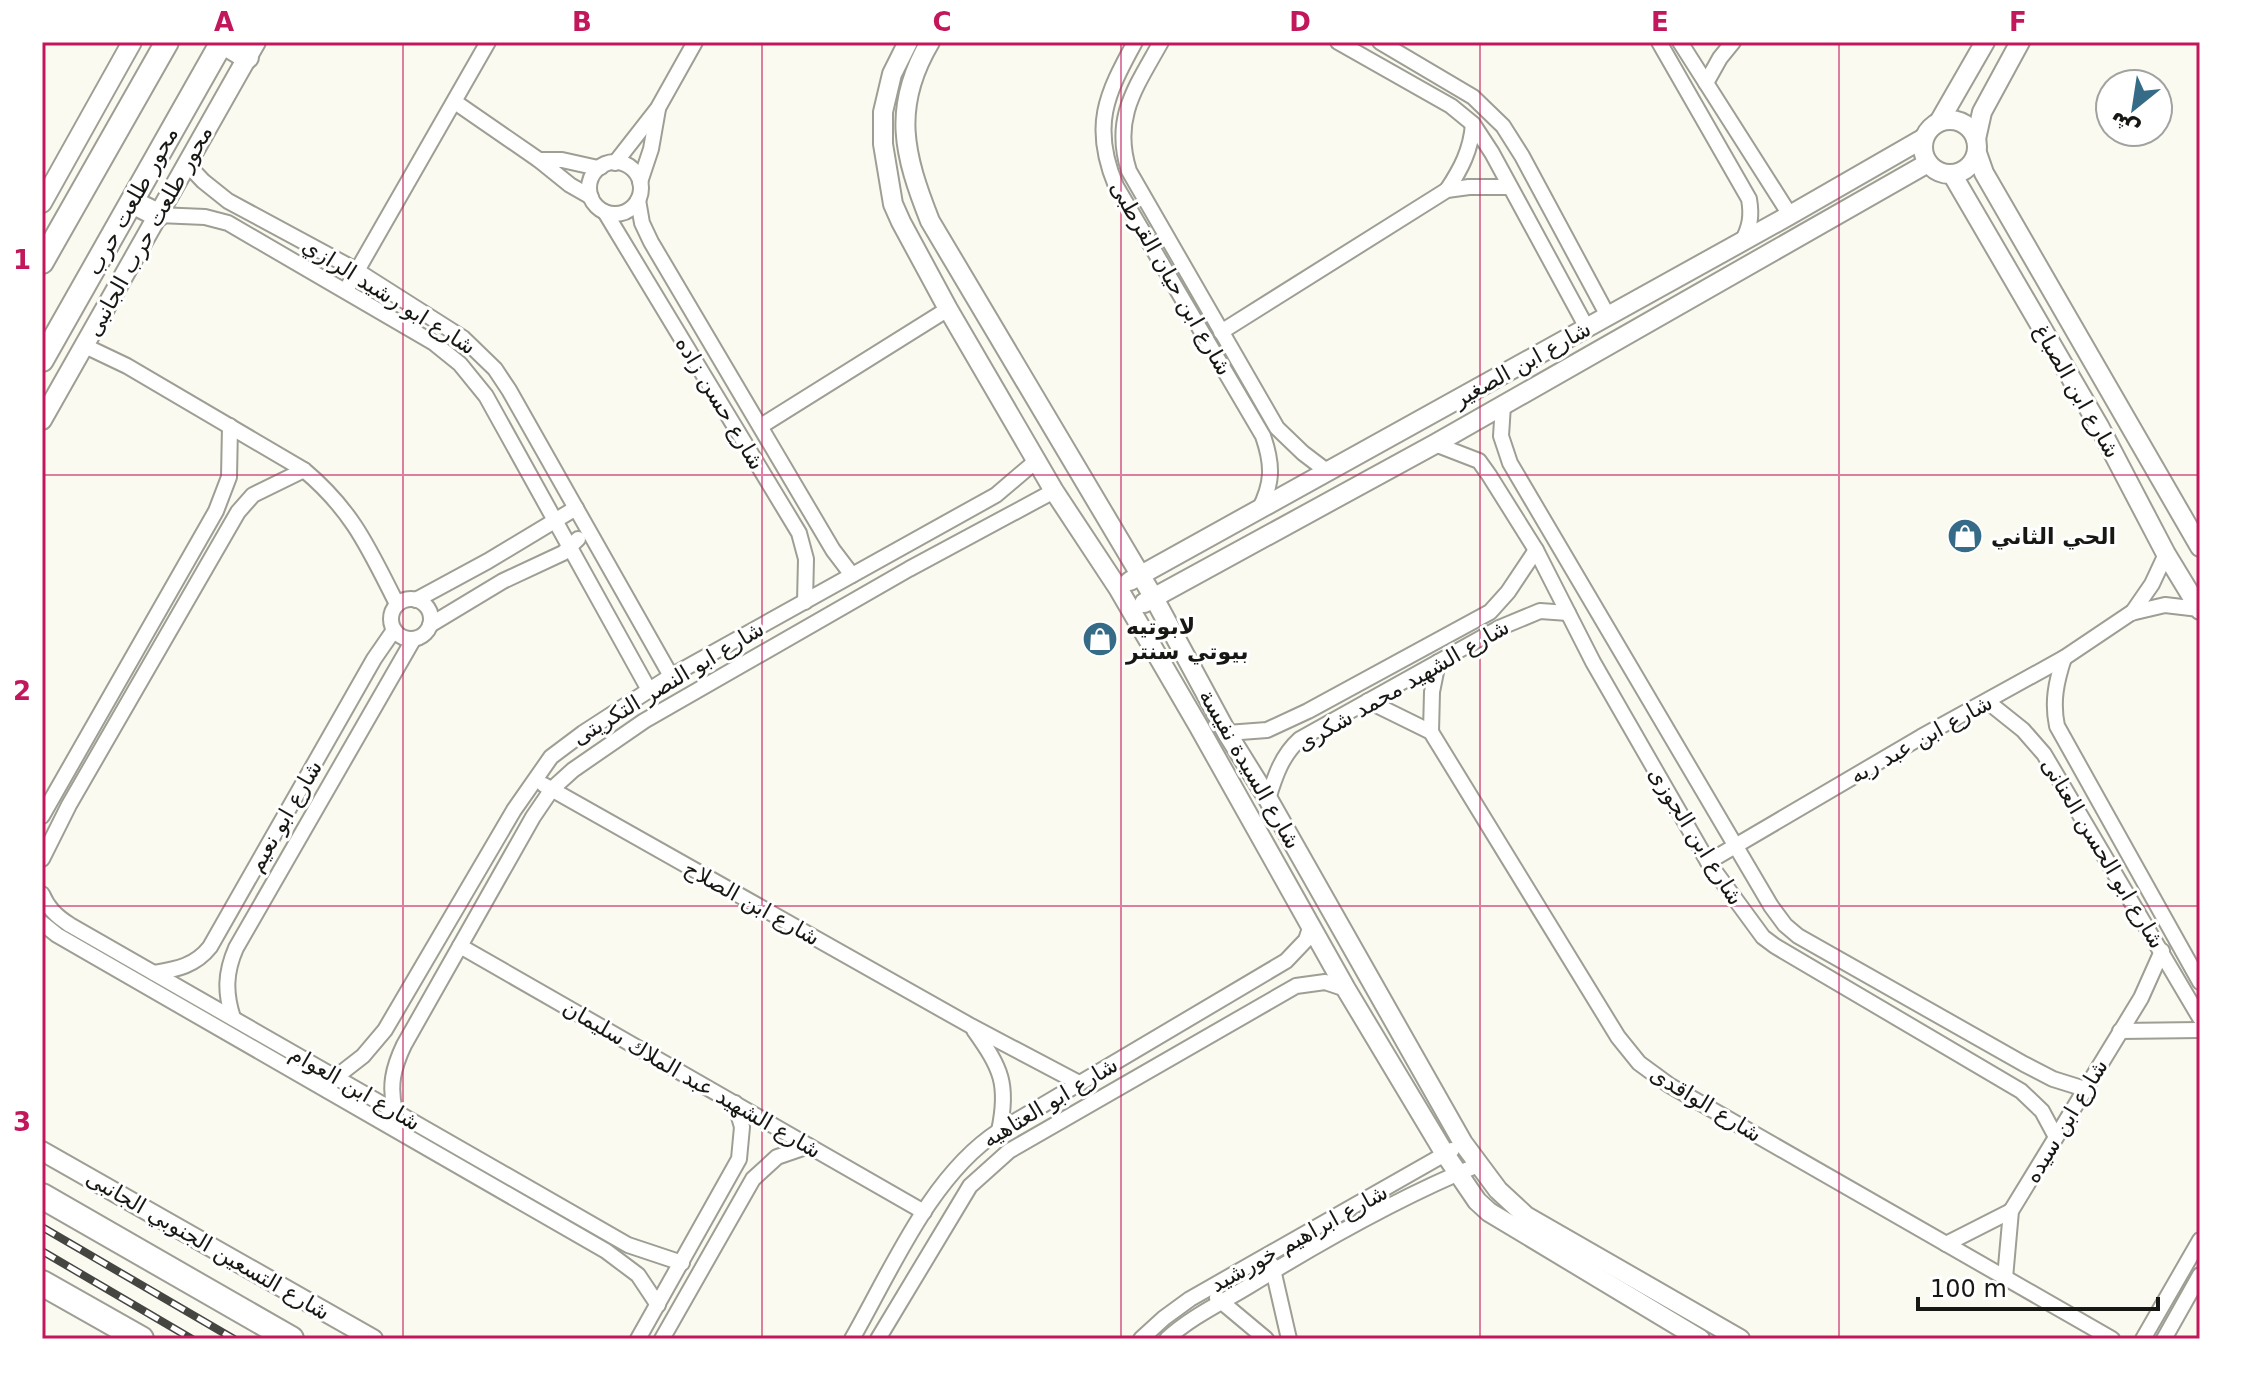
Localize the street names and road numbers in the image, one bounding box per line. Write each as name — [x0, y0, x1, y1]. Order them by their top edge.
street label: محور طلعت حرب الجانبى — [81, 121, 217, 341]
street label: محور طلعت حرب — [81, 123, 183, 279]
street label: شارع ابن حيان القرطبى — [1105, 176, 1237, 380]
street label: شارع ابو رشيد الرازي — [298, 233, 480, 359]
street label: شارع ابن الصغير — [1448, 316, 1595, 413]
street label: شارع ابن الصباغ — [2029, 320, 2125, 462]
street label: شارع حسن زاده — [670, 332, 770, 474]
street label: شارع الشهيد محمد شكرى — [1292, 614, 1514, 756]
street label: شارع ابو النصر التكريتى — [568, 616, 768, 750]
street label: شارع السيدة نفيسة — [1194, 685, 1306, 853]
street label: شارع ابن عبد ربه — [1846, 690, 1996, 788]
street label: شارع ابو الحسن العنانى — [2036, 753, 2170, 953]
street label: شارع ابو نعيم — [243, 756, 328, 877]
street label: شارع ابن الجوزى — [1644, 762, 1748, 910]
street label: شارع ابن الصلاح — [680, 855, 824, 951]
street label: شارع الشهيد عبد الملاك سليمان — [559, 995, 825, 1163]
street label: شارع ابن العوام — [285, 1041, 425, 1135]
street label: شارع ابو العتاهيه — [978, 1052, 1122, 1152]
street label: شارع ابن سيده — [2019, 1055, 2113, 1187]
street label: شارع الواقدى — [1646, 1061, 1766, 1147]
street label: شارع التسعين الجنوبي الجانبى — [81, 1165, 334, 1326]
street label: شارع ابراهيم خورشيد — [1206, 1179, 1392, 1298]

